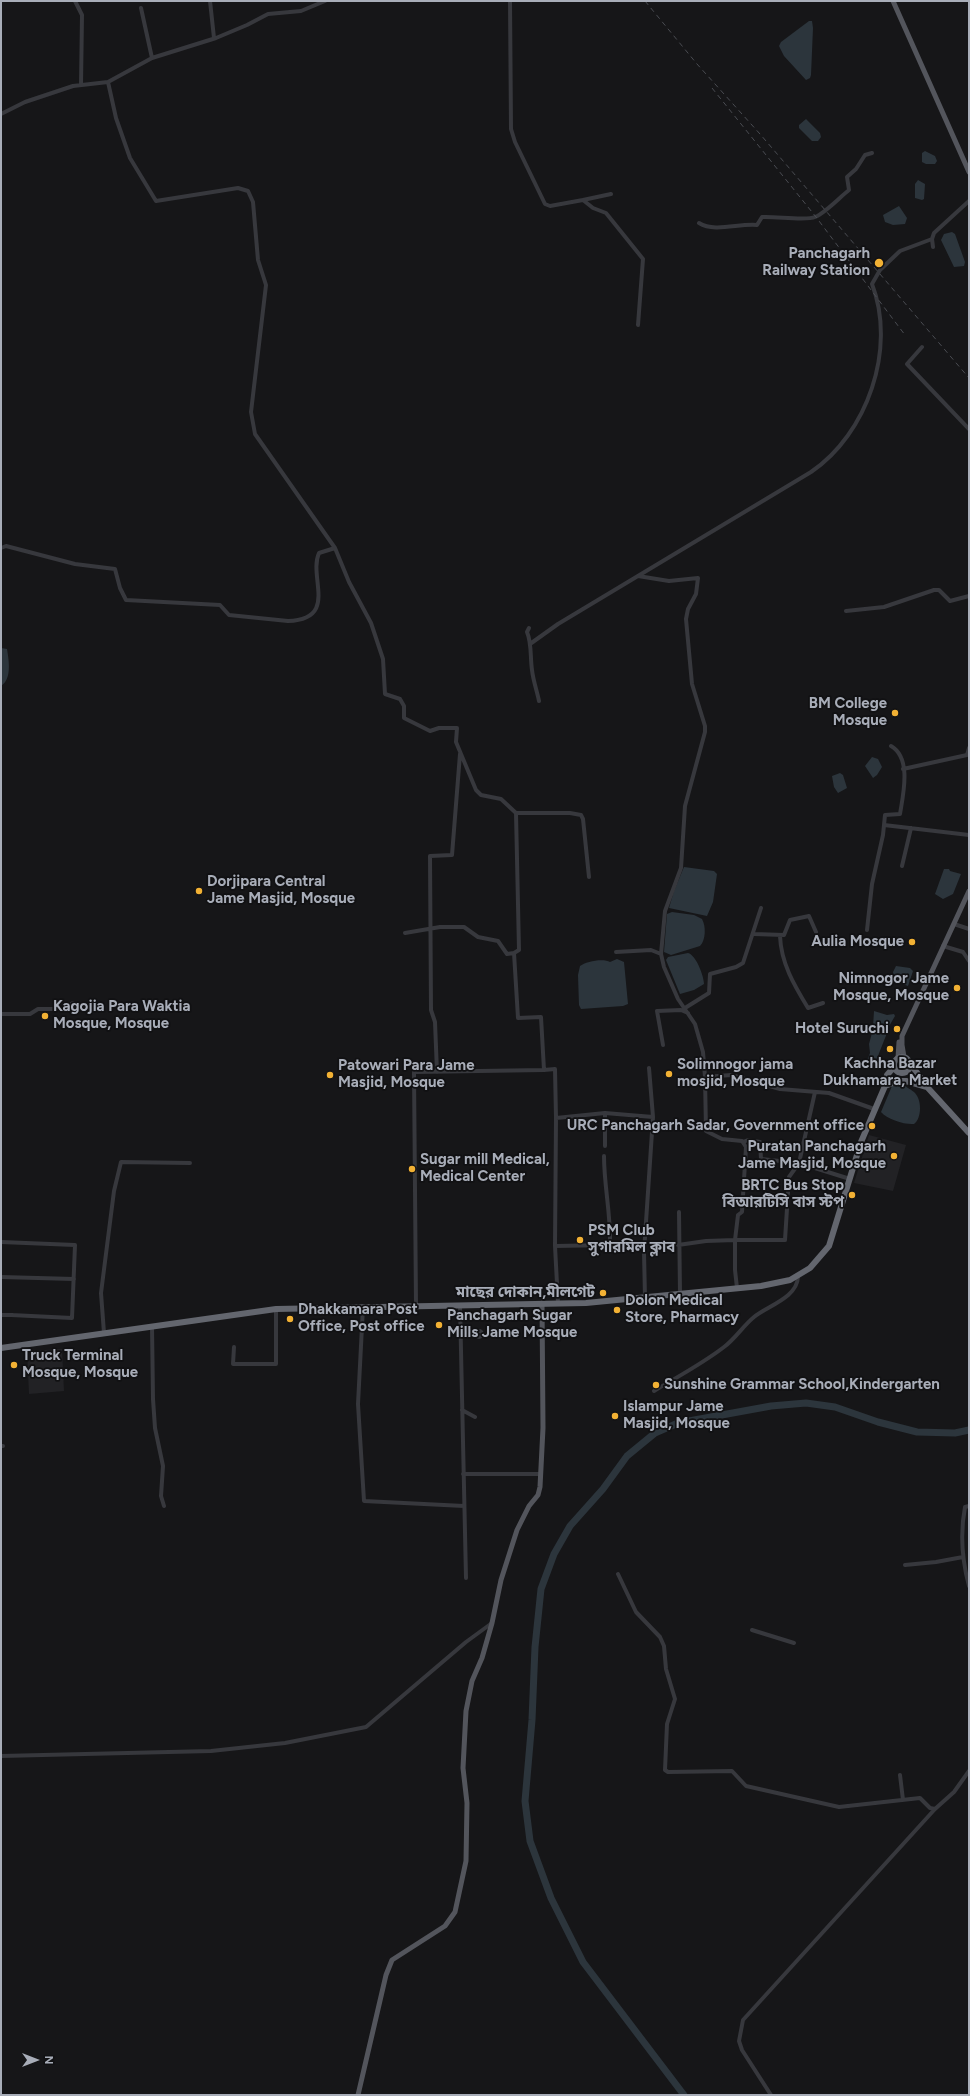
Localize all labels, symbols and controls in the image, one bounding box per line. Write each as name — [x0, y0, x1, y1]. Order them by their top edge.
place label: Panchagarh Railway Station — [762, 245, 870, 280]
marker: Panchagarh Railway Station — [873, 257, 885, 269]
place label: BM College Mosque — [809, 695, 887, 730]
marker: BM College Mosque — [890, 708, 900, 718]
place label: Dorjipara Central Jame Masjid, Mosque — [207, 873, 355, 908]
marker: Dorjipara Central Jame Masjid, Mosque — [194, 886, 204, 896]
place label: Aulia Mosque — [811, 933, 904, 951]
marker: Aulia Mosque — [907, 937, 917, 947]
place label: Nimnogor Jame Mosque, Mosque — [833, 970, 949, 1005]
marker: Nimnogor Jame Mosque, Mosque — [952, 983, 962, 993]
place label: Kagojia Para Waktia Mosque, Mosque — [53, 998, 190, 1033]
marker: Kagojia Para Waktia Mosque, Mosque — [40, 1011, 50, 1021]
place label: Hotel Suruchi — [795, 1020, 889, 1038]
marker: Hotel Suruchi — [892, 1024, 902, 1034]
marker: Kachha Bazar Dukhamara, Market — [885, 1044, 895, 1054]
place label: Kachha Bazar Dukhamara, Market — [823, 1055, 957, 1090]
place label: Solimnogor jama mosjid, Mosque — [677, 1056, 793, 1091]
place label: Patowari Para Jame Masjid, Mosque — [338, 1057, 474, 1092]
marker: Solimnogor jama mosjid, Mosque — [664, 1069, 674, 1079]
marker: Patowari Para Jame Masjid, Mosque — [325, 1070, 335, 1080]
place label: URC Panchagarh Sadar, Government office — [567, 1117, 864, 1135]
marker: URC Panchagarh Sadar, Government office — [867, 1121, 877, 1131]
place label: Puratan Panchagarh Jame Masjid, Mosque — [738, 1138, 886, 1173]
place label: Sugar mill Medical, Medical Center — [420, 1151, 550, 1186]
marker: Puratan Panchagarh Jame Masjid, Mosque — [889, 1151, 899, 1161]
marker: Sugar mill Medical, Medical Center — [407, 1164, 417, 1174]
place label: BRTC Bus Stop বিআরটিসি বাস স্টপ — [722, 1177, 844, 1212]
marker: BRTC Bus Stop বিআরটিসি বাস স্টপ — [847, 1190, 857, 1200]
place label: PSM Club সুগারমিল ক্লাব — [588, 1222, 675, 1257]
marker: PSM Club সুগারমিল ক্লাব — [575, 1235, 585, 1245]
place label: মাছের দোকান,মীলগেট — [456, 1284, 595, 1302]
marker: মাছের দোকান,মীলগেট — [598, 1288, 608, 1298]
place label: Dolon Medical Store, Pharmacy — [625, 1292, 739, 1327]
place label: Dhakkamara Post Office, Post office — [298, 1301, 425, 1336]
marker: Dolon Medical Store, Pharmacy — [612, 1305, 622, 1315]
place label: Panchagarh Sugar Mills Jame Mosque — [447, 1307, 577, 1342]
marker: Dhakkamara Post Office, Post office — [285, 1314, 295, 1324]
marker: Panchagarh Sugar Mills Jame Mosque — [434, 1320, 444, 1330]
place label: Truck Terminal Mosque, Mosque — [22, 1347, 138, 1382]
marker: Truck Terminal Mosque, Mosque — [9, 1360, 19, 1370]
place label: Sunshine Grammar School,Kindergarten — [664, 1376, 940, 1394]
marker: Sunshine Grammar School,Kindergarten — [651, 1380, 661, 1390]
place label: Islampur Jame Masjid, Mosque — [623, 1398, 730, 1433]
marker: Islampur Jame Masjid, Mosque — [610, 1411, 620, 1421]
north arrow — [16, 2040, 56, 2080]
text: N — [42, 2056, 55, 2064]

